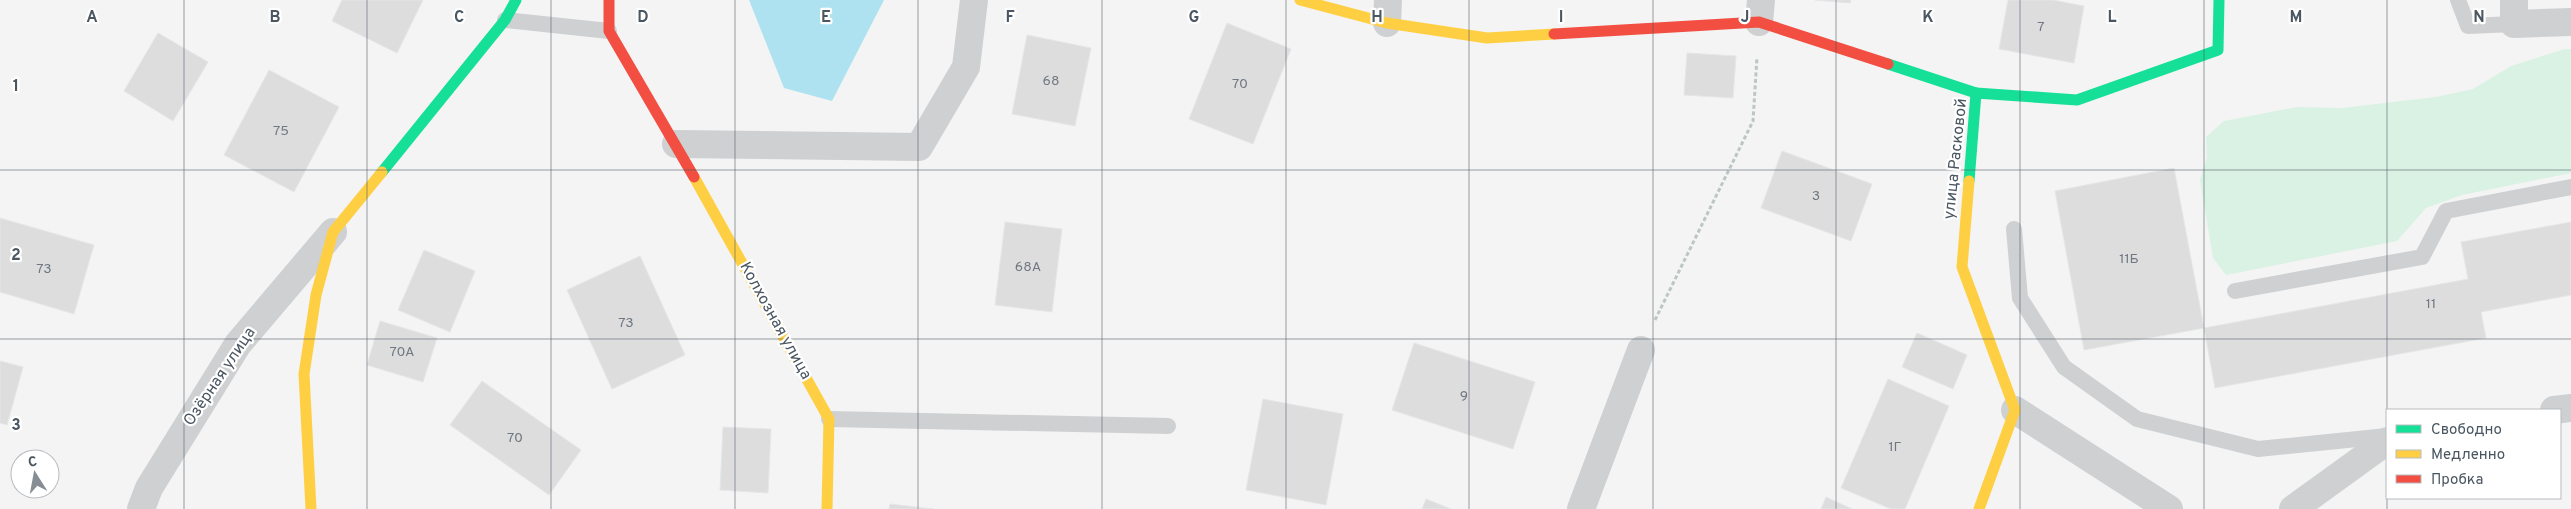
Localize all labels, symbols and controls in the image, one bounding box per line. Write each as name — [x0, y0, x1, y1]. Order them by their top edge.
text: A — [86, 8, 98, 28]
text: B — [269, 8, 281, 28]
text: C — [454, 8, 464, 28]
text: D — [637, 8, 649, 28]
text: E — [821, 8, 831, 28]
text: F — [1005, 8, 1015, 28]
text: G — [1189, 8, 1199, 28]
text: H — [1371, 8, 1383, 28]
text: I — [1559, 8, 1563, 28]
text: J — [1741, 8, 1749, 28]
text: K — [1922, 8, 1934, 28]
text: L — [2107, 8, 2117, 28]
text: M — [2290, 8, 2302, 28]
text: N — [2473, 8, 2485, 28]
house number: 7 — [2037, 19, 2045, 36]
house number: 68 — [1043, 73, 1059, 90]
house number: 70 — [1232, 76, 1248, 93]
text: 1 — [13, 77, 19, 97]
street label: улица Расковой — [1940, 98, 1972, 220]
house number: 75 — [273, 123, 289, 140]
house number: 3 — [1812, 188, 1820, 205]
text: 2 — [11, 246, 21, 266]
house number: 11Б — [2119, 251, 2139, 268]
street label: Колхозная улица — [734, 259, 816, 383]
house number: 68А — [1015, 259, 1041, 276]
house number: 73 — [36, 261, 52, 278]
house number: 11 — [2426, 296, 2436, 313]
house number: 73 — [618, 315, 634, 332]
street label: Озёрная улица — [180, 324, 260, 430]
house number: 70А — [390, 344, 414, 361]
house number: 9 — [1460, 388, 1468, 405]
legend — [2386, 409, 2561, 499]
text: 3 — [11, 416, 21, 436]
text: Свободно — [2431, 421, 2502, 440]
house number: 70 — [507, 430, 523, 447]
house number: 1Г — [1888, 439, 1902, 456]
text: Медленно — [2431, 446, 2505, 465]
north arrow — [10, 449, 60, 499]
text: С — [27, 454, 39, 472]
text: Пробка — [2431, 471, 2483, 490]

